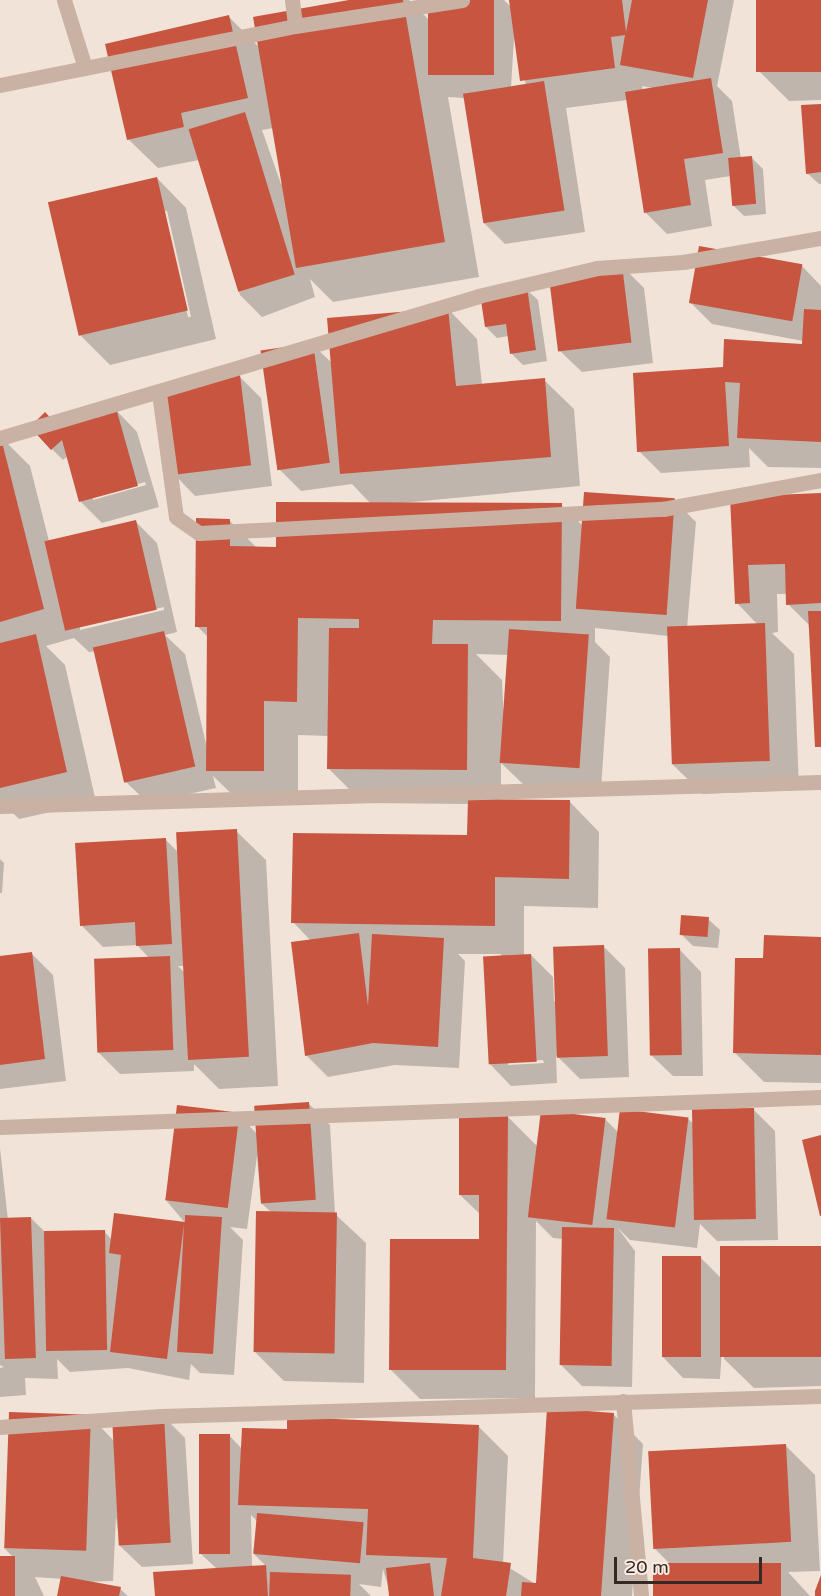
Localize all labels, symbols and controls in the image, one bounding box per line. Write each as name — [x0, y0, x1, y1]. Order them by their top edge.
scale bar — [617, 1545, 766, 1583]
text: 20 m — [625, 1556, 669, 1578]

